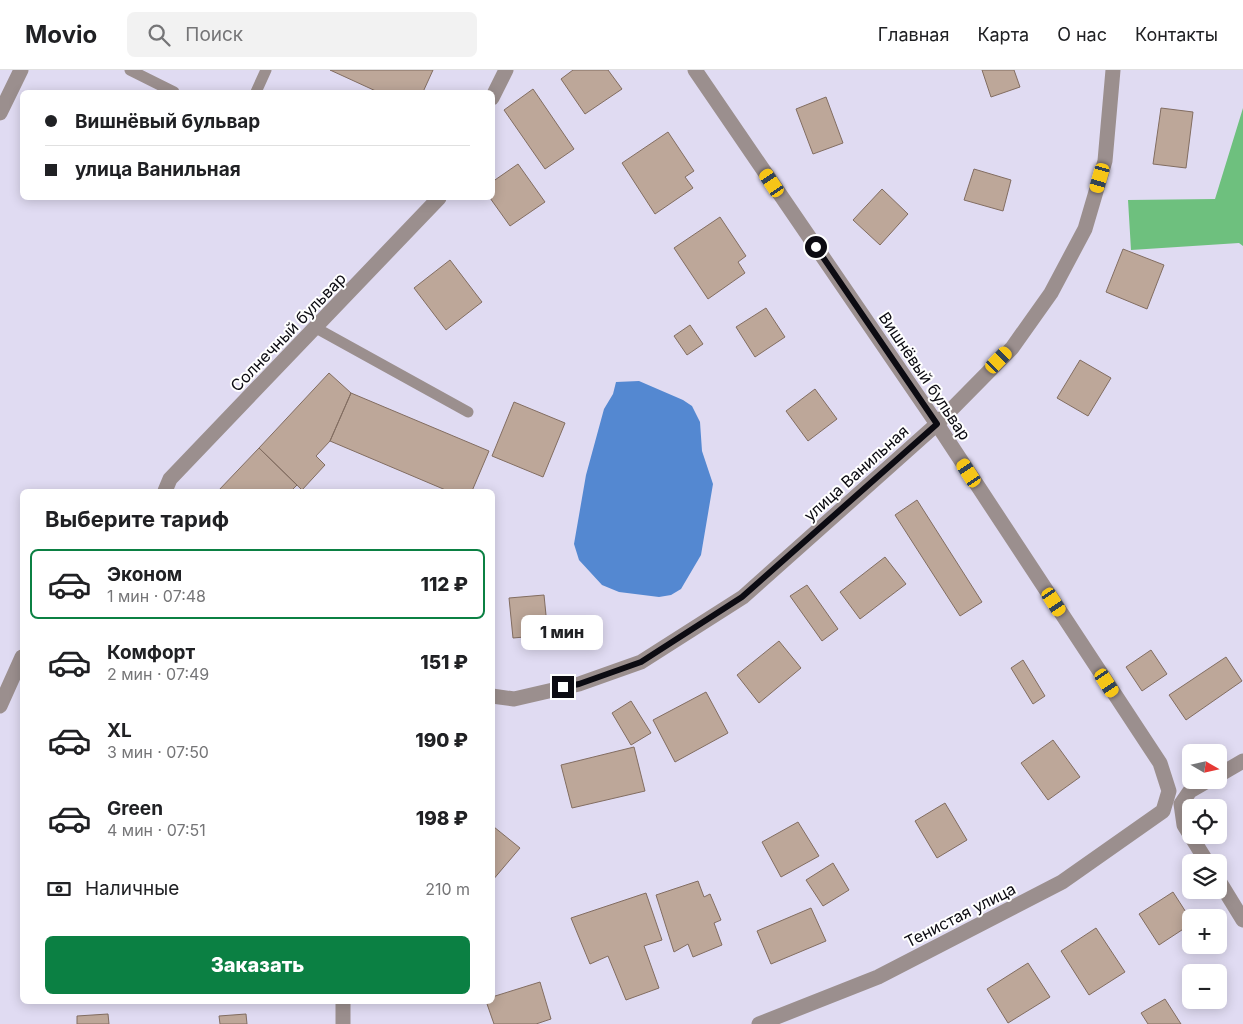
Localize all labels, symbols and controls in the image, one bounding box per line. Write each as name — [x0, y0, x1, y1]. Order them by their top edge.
search box — [127, 12, 477, 57]
text: Movio — [25, 20, 97, 49]
icon: search — [145, 21, 173, 49]
text: Поиск — [185, 23, 243, 46]
text: Главная — [878, 24, 949, 45]
text: Карта — [977, 24, 1029, 45]
text: О нас — [1057, 24, 1107, 45]
text: Контакты — [1135, 24, 1218, 45]
text: Вишнёвый бульвар — [75, 110, 260, 133]
text: улица Ванильная — [75, 158, 241, 181]
car — [1088, 162, 1111, 194]
car — [757, 166, 786, 200]
route start — [805, 236, 827, 258]
street label: Солнечный бульвар — [226, 268, 350, 396]
street label: Вишнёвый бульвар — [875, 308, 975, 444]
car — [983, 344, 1014, 376]
street label: улица Ванильная — [800, 421, 912, 525]
car — [954, 456, 983, 490]
text: Выберите тариф — [45, 506, 229, 532]
icon: car — [47, 562, 92, 607]
text: Эконом — [107, 563, 182, 586]
text: 112 ₽ — [421, 573, 468, 596]
car — [1039, 585, 1068, 619]
text: 1 мин · 07:48 — [107, 586, 206, 606]
callout: 1 мин — [522, 614, 604, 650]
text: 1 мин — [540, 622, 584, 642]
icon: car — [47, 640, 92, 685]
text: Комфорт — [107, 641, 195, 664]
text: 151 ₽ — [420, 651, 468, 674]
text: 2 мин · 07:49 — [107, 664, 209, 684]
car — [1092, 666, 1121, 700]
route end — [552, 676, 574, 698]
icon: car — [47, 718, 92, 763]
text: XL — [107, 719, 132, 742]
text: 190 ₽ — [415, 729, 468, 752]
text: 3 мин · 07:50 — [107, 742, 209, 762]
north arrow — [1182, 744, 1228, 789]
map controls — [1182, 744, 1227, 1009]
icon: car — [47, 796, 92, 841]
text: Green — [107, 797, 163, 820]
button: locate — [1182, 799, 1227, 844]
text: 198 ₽ — [416, 807, 468, 830]
text: 4 мин · 07:51 — [107, 820, 206, 840]
button: layers — [1182, 854, 1227, 899]
icon: cash — [45, 875, 73, 903]
text: Наличные — [85, 877, 179, 900]
street label: Тенистая улица — [901, 878, 1019, 952]
text: 210 m — [425, 879, 470, 899]
button: + — [1182, 909, 1227, 954]
button: Заказать — [45, 936, 470, 994]
button: − — [1182, 964, 1227, 1009]

